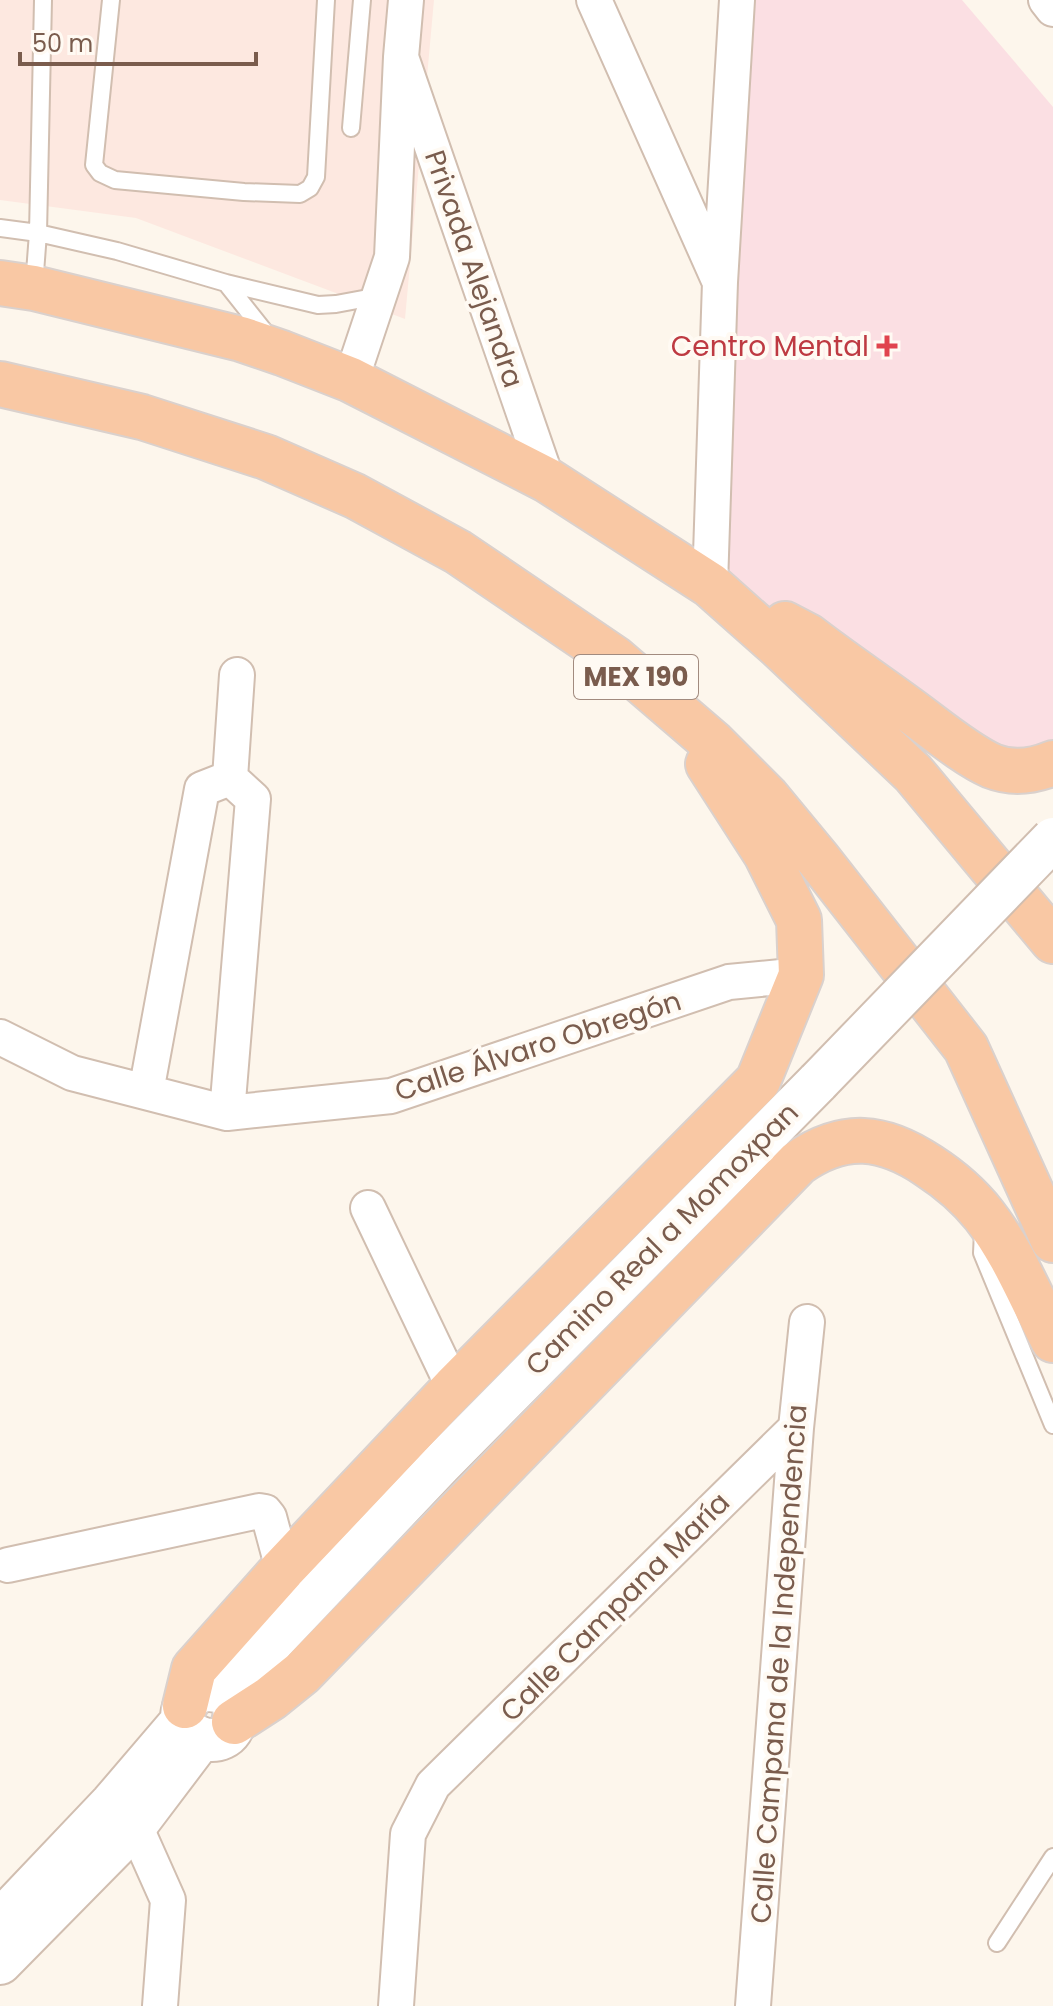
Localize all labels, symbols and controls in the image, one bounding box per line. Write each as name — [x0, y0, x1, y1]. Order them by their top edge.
scale bar — [20, 16, 256, 66]
text: 50 m — [32, 27, 93, 60]
street label: Privada Alejandra — [415, 145, 533, 393]
place label: Centro Mental — [671, 327, 869, 366]
marker: Centro Mental — [876, 335, 898, 357]
road number: MEX 190 — [574, 655, 698, 699]
street label: Calle Álvaro Obregón — [390, 981, 686, 1111]
street label: Camino Real a Momoxpan — [517, 1094, 807, 1384]
street label: Calle Campana de la Independencia — [741, 1403, 817, 1925]
street label: Calle Campana María — [492, 1484, 738, 1730]

